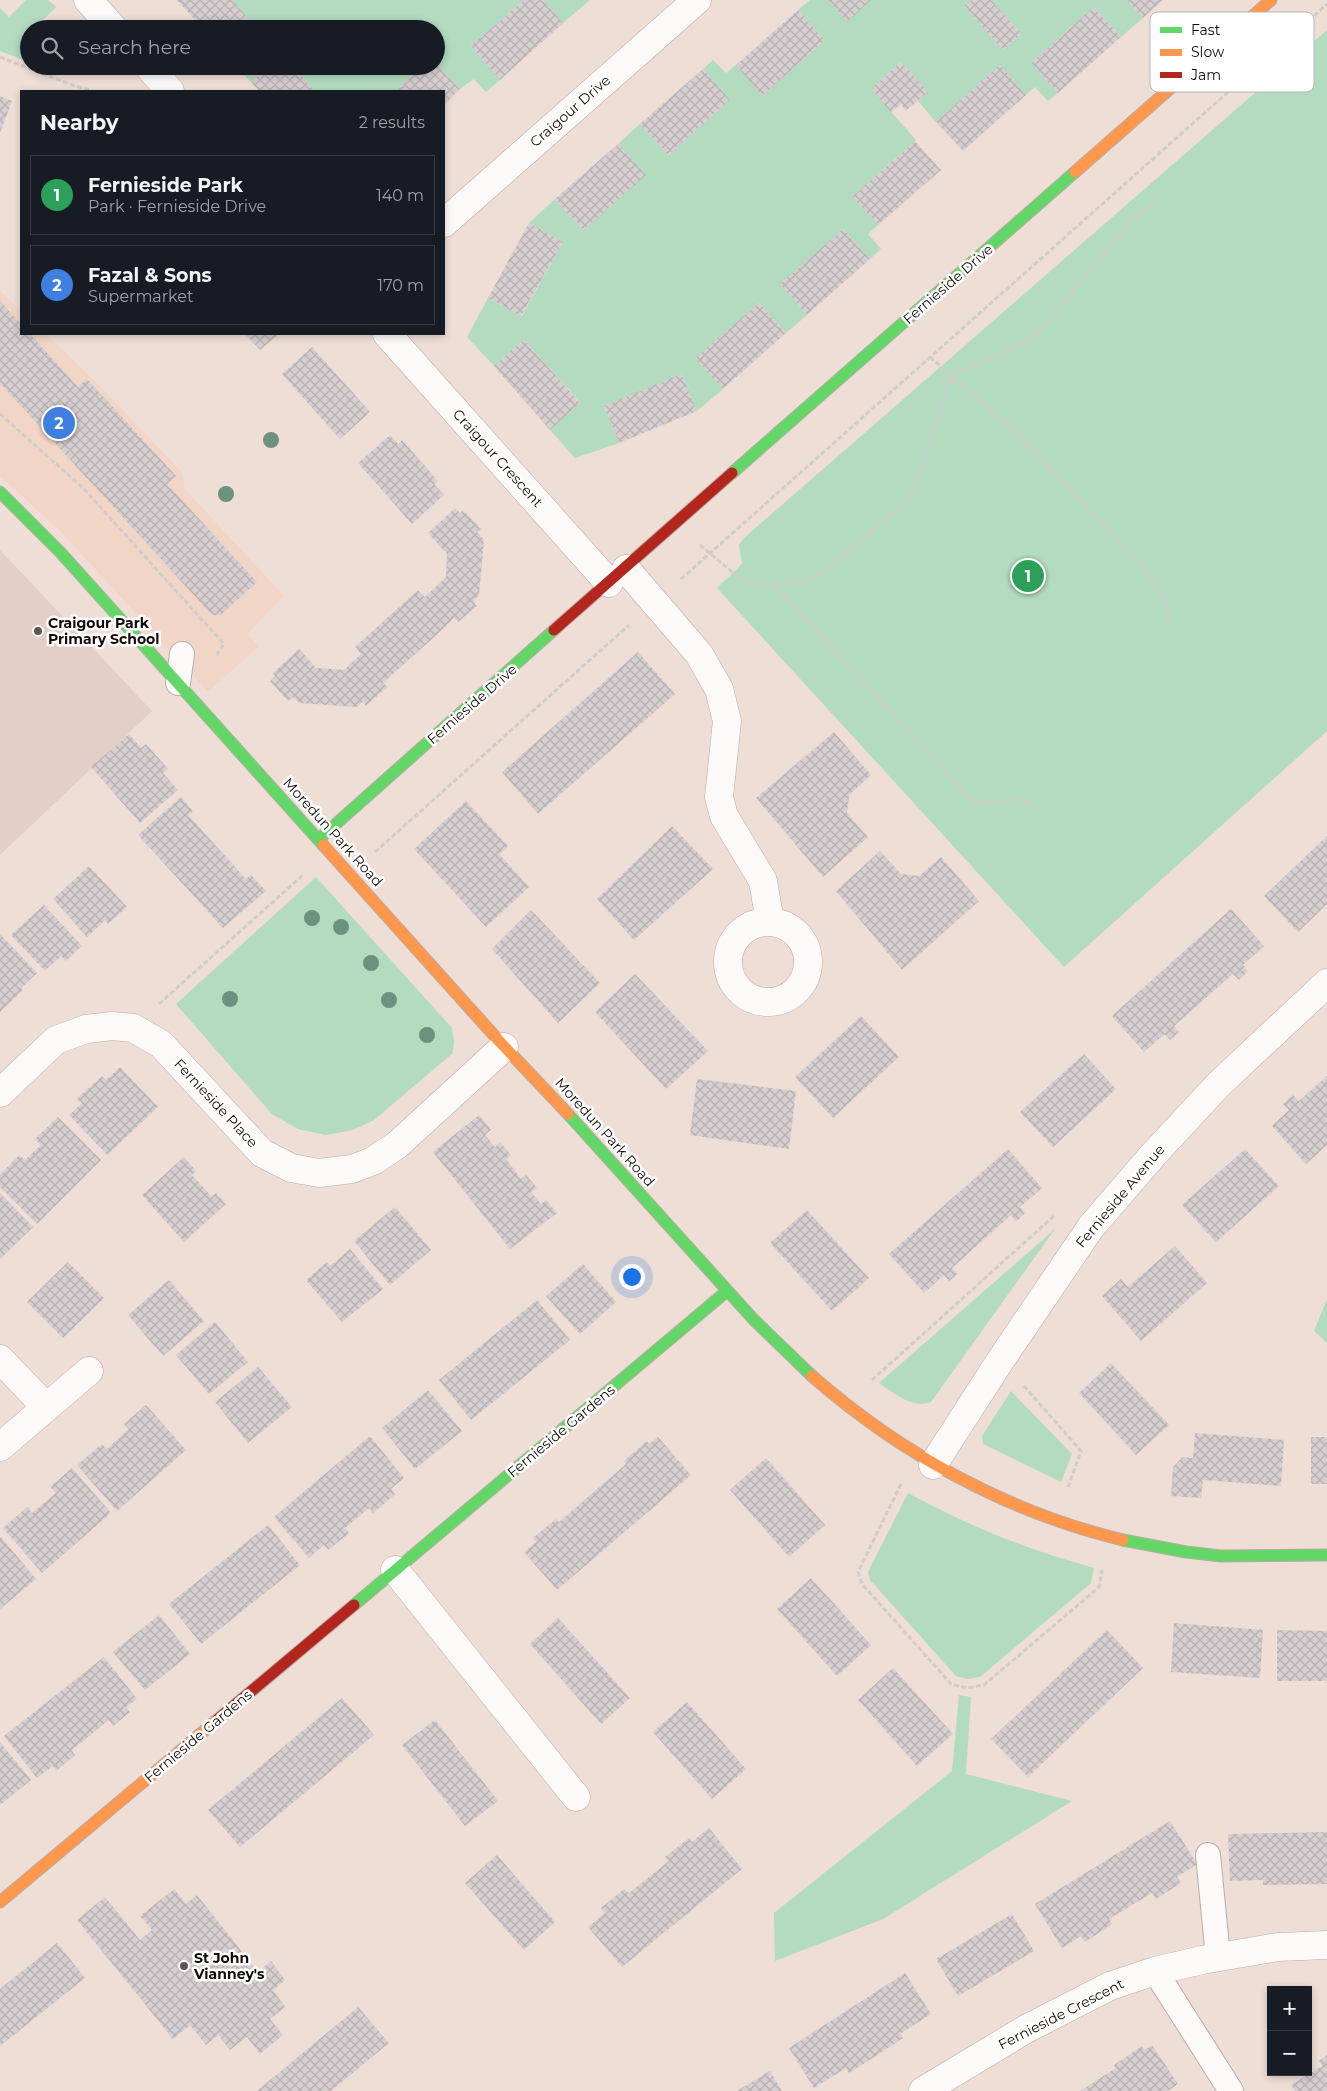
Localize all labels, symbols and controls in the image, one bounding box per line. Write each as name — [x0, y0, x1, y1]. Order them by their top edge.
legend — [1150, 12, 1314, 92]
search box — [20, 20, 445, 75]
text: Fast — [1191, 21, 1221, 39]
icon: search — [38, 34, 66, 62]
text: Search here — [78, 36, 191, 59]
text: Slow — [1191, 43, 1225, 61]
text: Jam — [1190, 66, 1221, 84]
street label: Craigour Drive — [526, 71, 614, 151]
text: Nearby — [40, 110, 119, 135]
text: 2 results — [359, 113, 425, 132]
text: Fernieside Park — [88, 174, 243, 197]
text: 1 — [54, 186, 60, 205]
text: 140 m — [376, 186, 424, 205]
text: Park · Fernieside Drive — [88, 197, 266, 216]
street label: Fernieside Drive — [899, 240, 997, 328]
text: Fazal & Sons — [88, 264, 212, 287]
text: 2 — [52, 276, 62, 295]
text: 170 m — [377, 276, 424, 295]
text: Supermarket — [88, 287, 194, 306]
pin: 2 — [43, 404, 75, 442]
street label: Craigour Crescent — [449, 405, 547, 511]
pin: 1 — [1012, 557, 1044, 595]
place label: Craigour Park Primary School — [48, 614, 159, 648]
marker: Craigour Park Primary School — [32, 625, 44, 637]
street label: Fernieside Drive — [423, 660, 521, 748]
street label: Moredun Park Road — [279, 774, 387, 890]
street label: Fernieside Place — [170, 1055, 262, 1151]
street label: Moredun Park Road — [551, 1074, 659, 1190]
street label: Fernieside Avenue — [1072, 1141, 1168, 1251]
your location — [619, 1264, 645, 1290]
street label: Fernieside Gardens — [503, 1381, 619, 1481]
street label: Fernieside Gardens — [140, 1686, 256, 1786]
place label: St John Vianney's — [193, 1949, 265, 1983]
marker: St John Vianney's — [178, 1960, 190, 1972]
street label: Fernieside Crescent — [995, 1974, 1127, 2053]
map controls — [1267, 1986, 1312, 2076]
button: + — [1267, 1986, 1312, 2031]
button: − — [1267, 2031, 1312, 2076]

